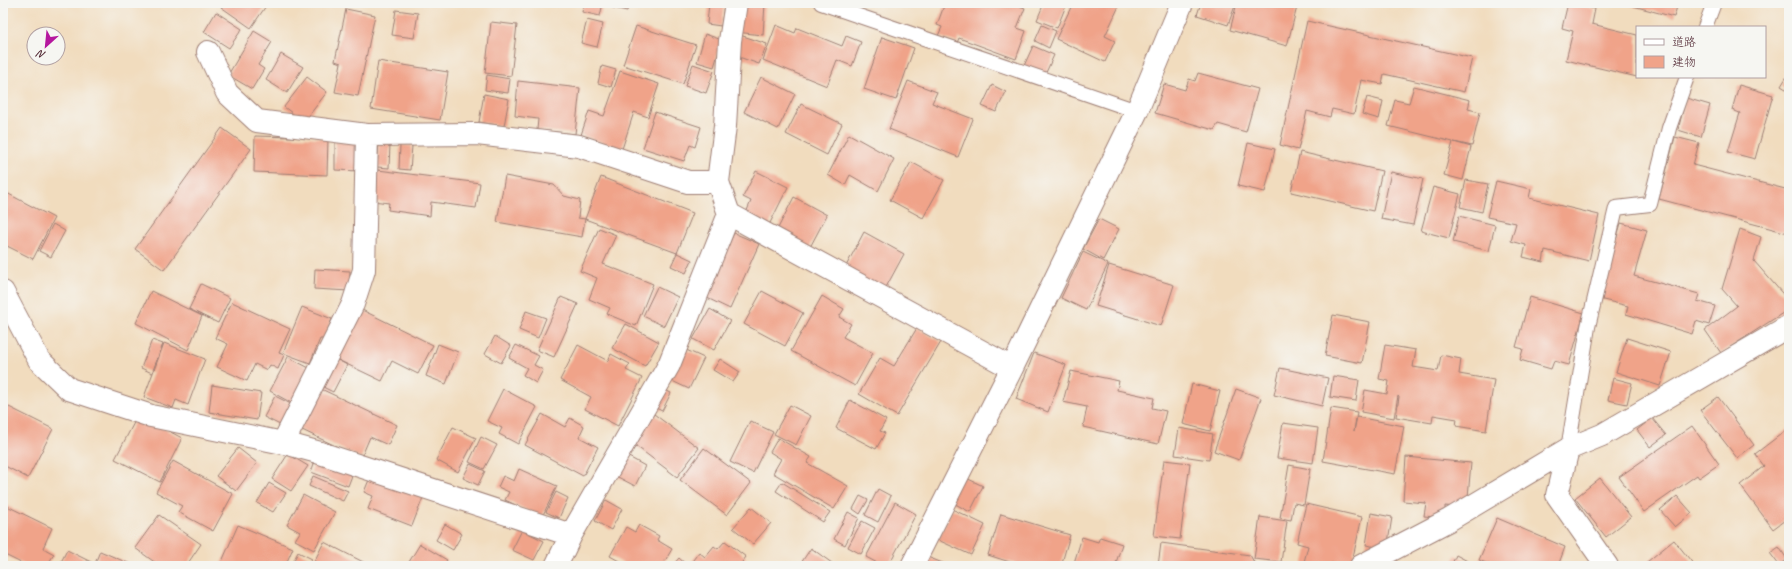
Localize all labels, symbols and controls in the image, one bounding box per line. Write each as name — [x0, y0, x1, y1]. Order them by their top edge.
north arrow — [26, 26, 66, 66]
legend — [1636, 26, 1766, 78]
text: 道路 — [1672, 34, 1696, 50]
text: N — [33, 46, 48, 63]
text: 建物 — [1672, 54, 1696, 70]

